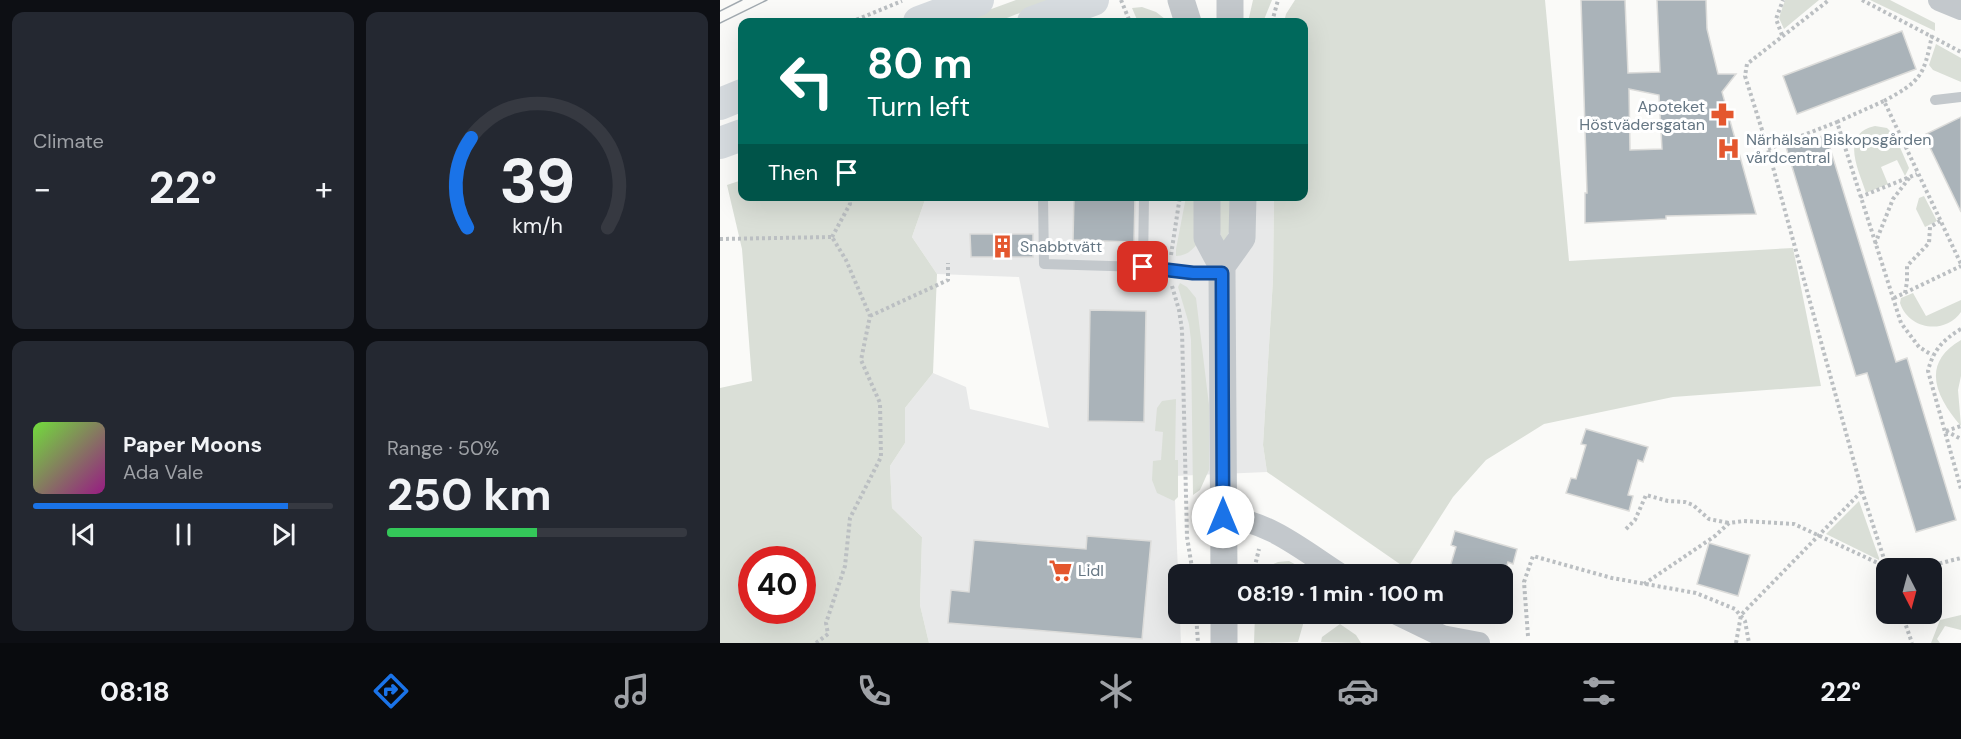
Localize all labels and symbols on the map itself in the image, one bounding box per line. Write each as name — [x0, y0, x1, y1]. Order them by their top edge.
place label: Apoteket Höstvädersgatan — [1579, 96, 1705, 135]
pharmacy icon: Apoteket Höstvädersgatan — [1710, 102, 1736, 128]
place label: Närhälsan Biskopsgården vårdcentral — [1746, 129, 1931, 168]
hospital icon: Närhälsan Biskopsgården vårdcentral — [1715, 135, 1741, 161]
building icon: Snabbtvätt — [989, 233, 1015, 259]
place label: Snabbtvätt — [1020, 236, 1102, 257]
pin — [1117, 241, 1168, 292]
position arrow — [1191, 485, 1255, 549]
speed limit sign: 40 — [738, 546, 816, 624]
supermarket icon: Lidl — [1047, 557, 1073, 583]
north arrow — [1876, 558, 1942, 624]
place label: Lidl — [1078, 560, 1104, 581]

